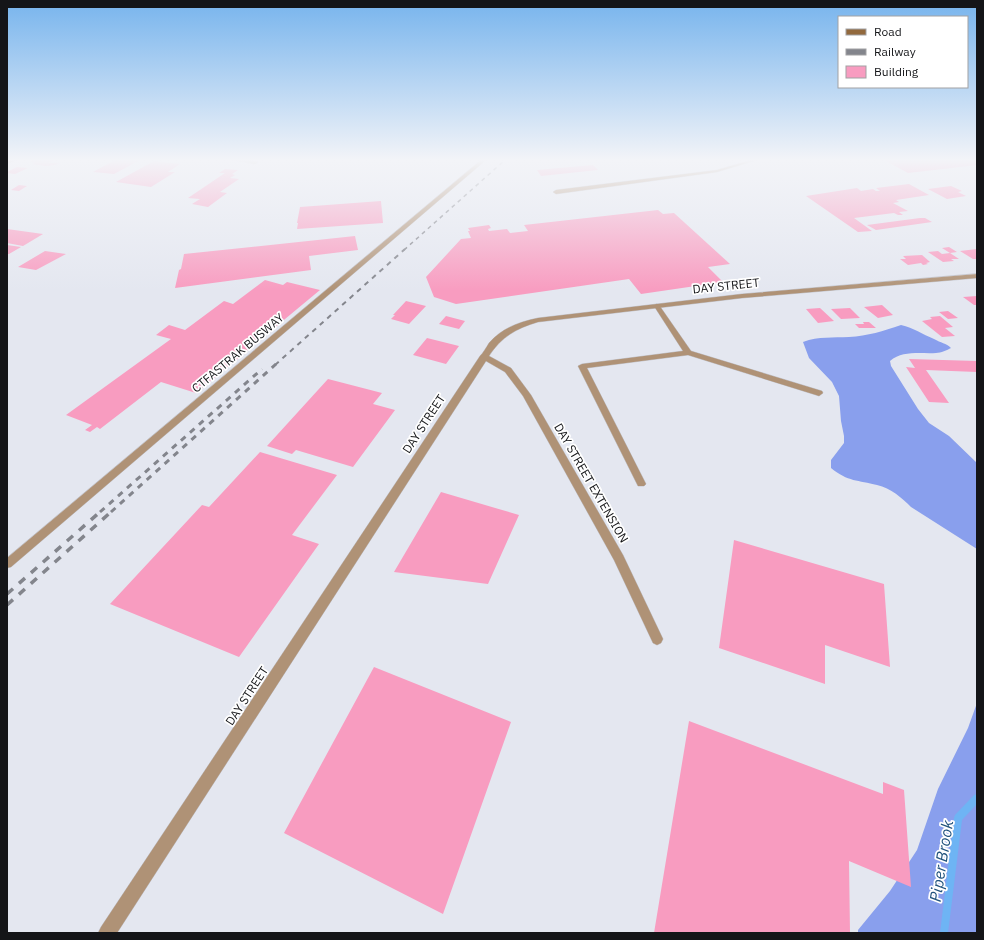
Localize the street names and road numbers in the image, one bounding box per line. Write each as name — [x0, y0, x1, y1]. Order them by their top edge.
street label: DAY STREET — [692, 275, 760, 296]
street label: CTFASTRAK BUSWAY — [189, 310, 287, 395]
street label: DAY STREET — [399, 391, 448, 456]
street label: DAY STREET EXTENSION — [551, 420, 632, 545]
street label: DAY STREET — [222, 663, 271, 728]

